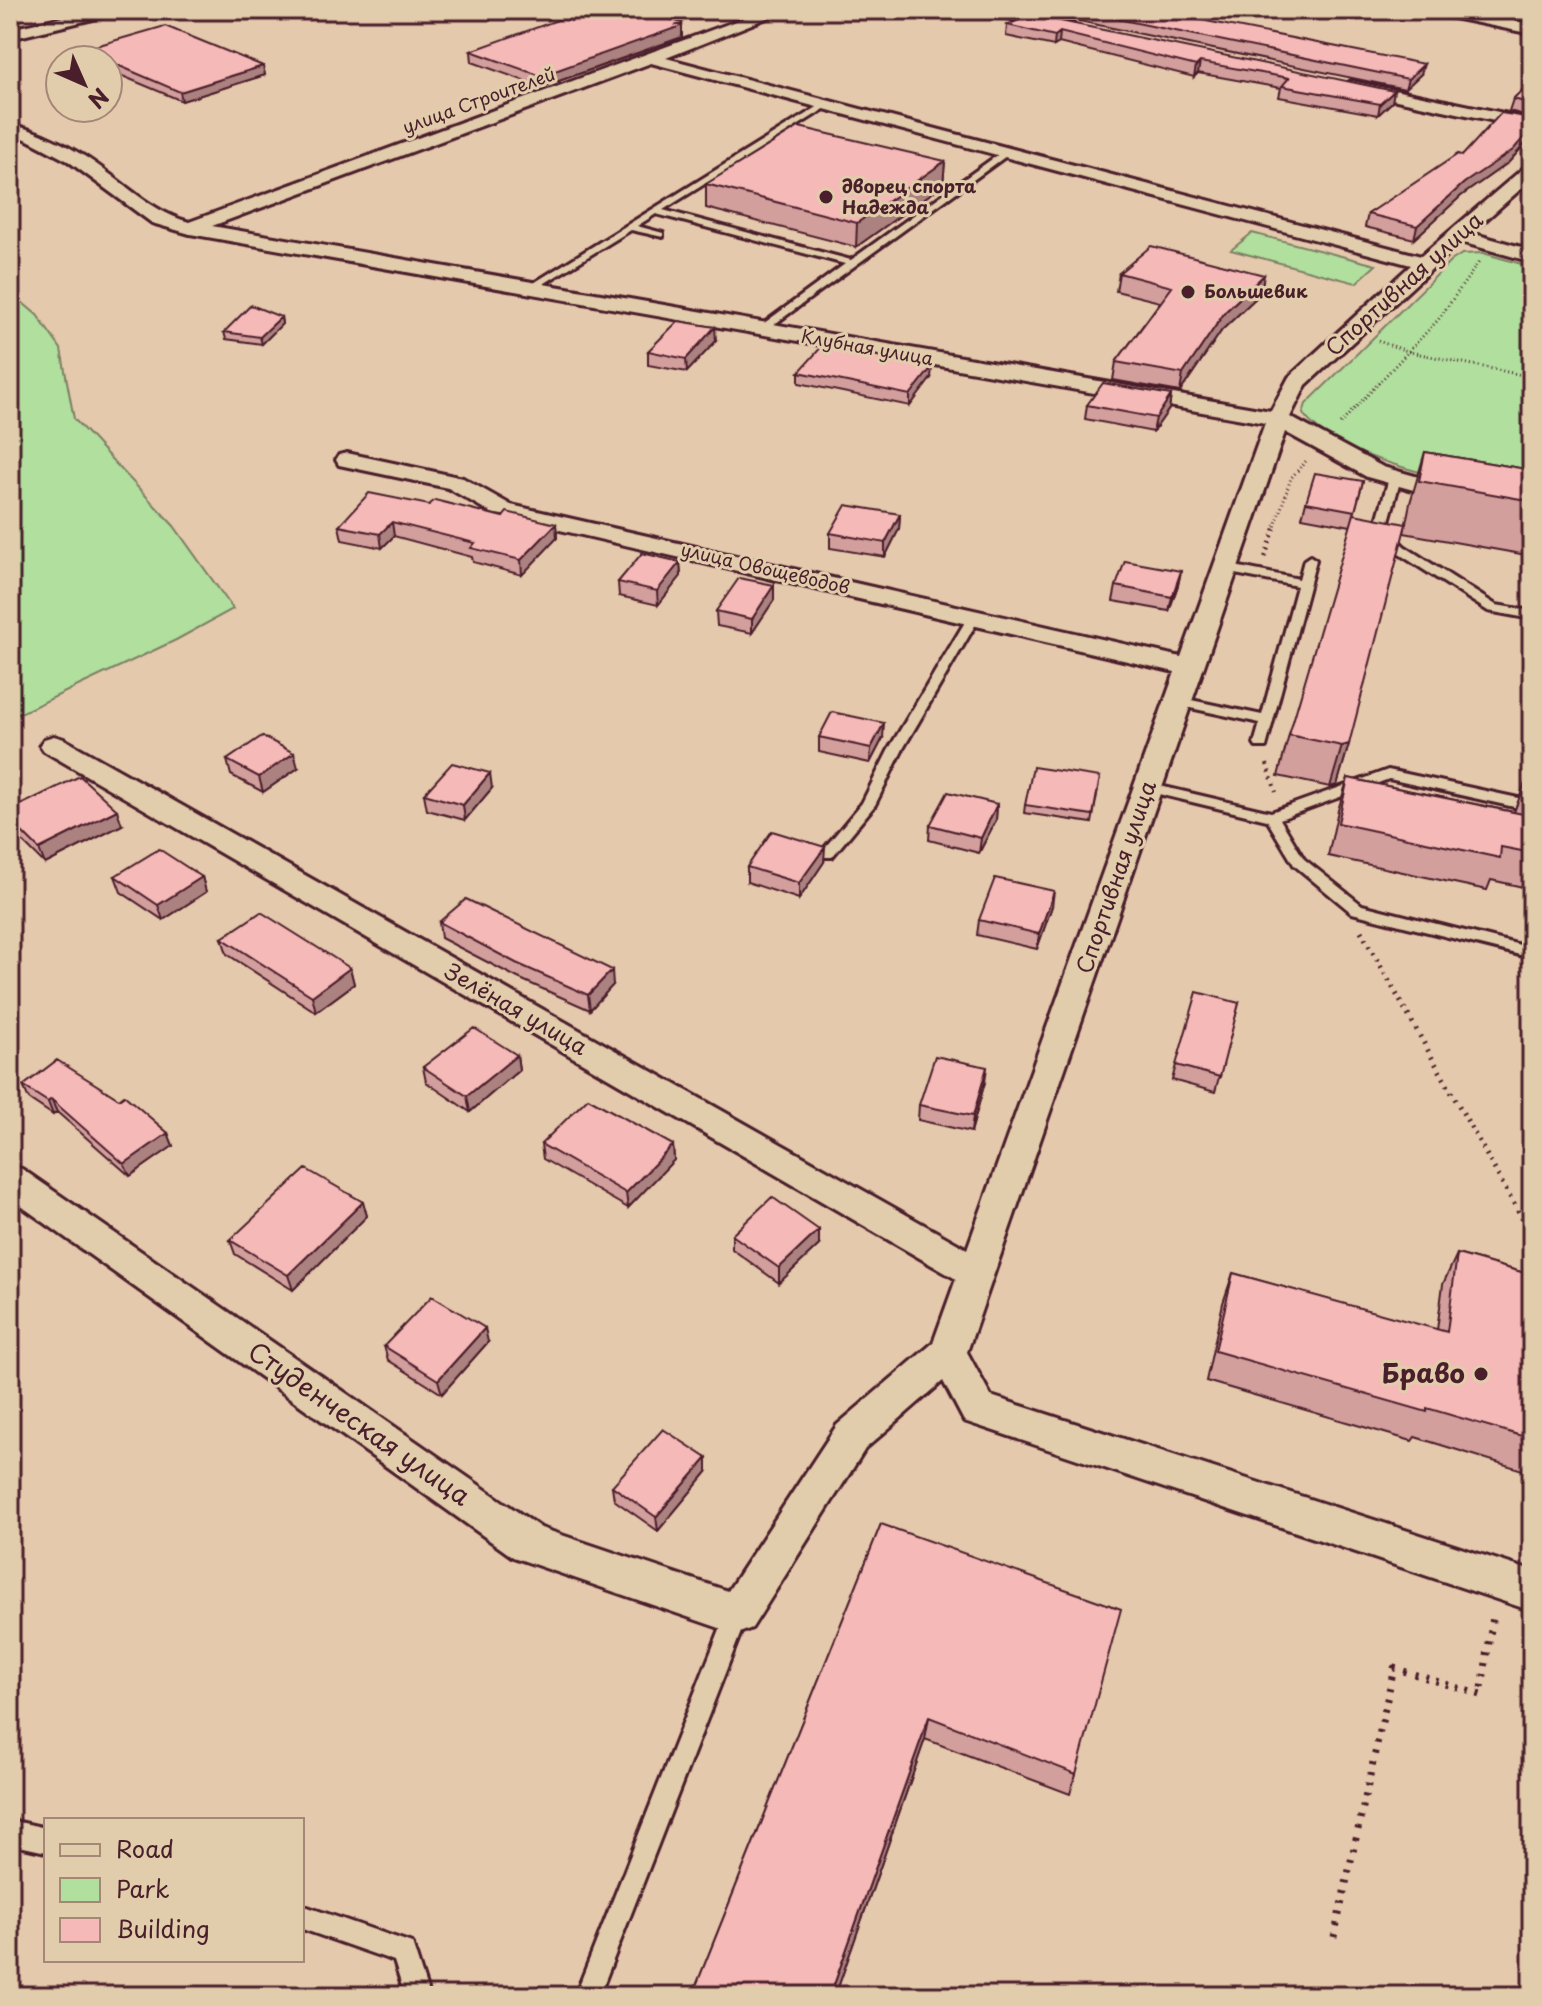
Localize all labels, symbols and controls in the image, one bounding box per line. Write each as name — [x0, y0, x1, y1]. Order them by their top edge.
north arrow — [44, 44, 124, 124]
street label: улица Строителей — [398, 59, 559, 140]
text: N — [81, 81, 117, 117]
place label: дворец спорта Надежда — [842, 172, 977, 220]
marker: дворец спорта Надежда — [817, 188, 835, 206]
street label: Спортивная улица — [1317, 203, 1489, 363]
place label: Большевик — [1204, 277, 1308, 304]
marker: Большевик — [1179, 283, 1197, 301]
street label: Клубная улица — [799, 322, 936, 372]
street label: улица Овощеводов — [678, 535, 852, 600]
street label: Спортивная улица — [1066, 775, 1163, 977]
street label: Зелёная улица — [439, 953, 594, 1062]
street label: Студенческая улица — [241, 1331, 480, 1515]
place label: Браво — [1382, 1353, 1465, 1392]
marker: Браво — [1472, 1365, 1490, 1383]
legend — [44, 1818, 304, 1962]
text: Road — [116, 1830, 174, 1866]
text: Park — [116, 1870, 170, 1906]
text: Building — [116, 1910, 210, 1946]

